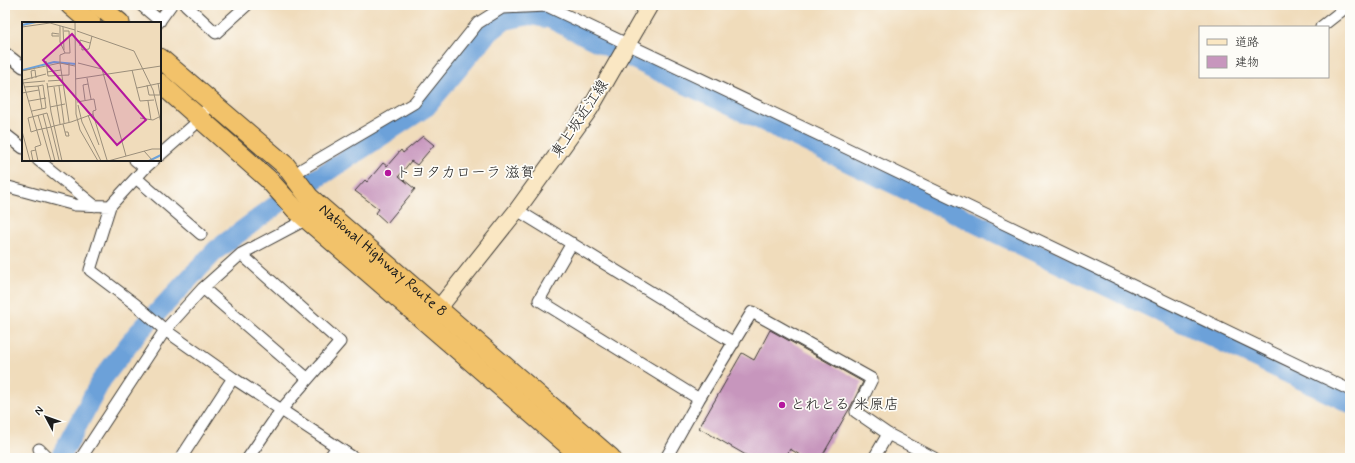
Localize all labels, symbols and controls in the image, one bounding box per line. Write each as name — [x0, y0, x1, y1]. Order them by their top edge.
inset map — [22, 22, 161, 161]
legend — [1199, 26, 1329, 78]
text: 道路 — [1235, 35, 1259, 51]
text: 建物 — [1235, 55, 1259, 71]
street label: 東上坂近江線 — [547, 76, 613, 162]
place label: トヨタカローラ 滋賀 — [396, 163, 535, 183]
marker: トヨタカローラ 滋賀 — [383, 168, 393, 178]
street label: National Highway Route 8 — [314, 200, 451, 322]
place label: とれとる 米原店 — [790, 395, 899, 415]
north arrow — [26, 397, 66, 437]
marker: とれとる 米原店 — [777, 400, 787, 410]
text: N — [32, 404, 47, 418]

